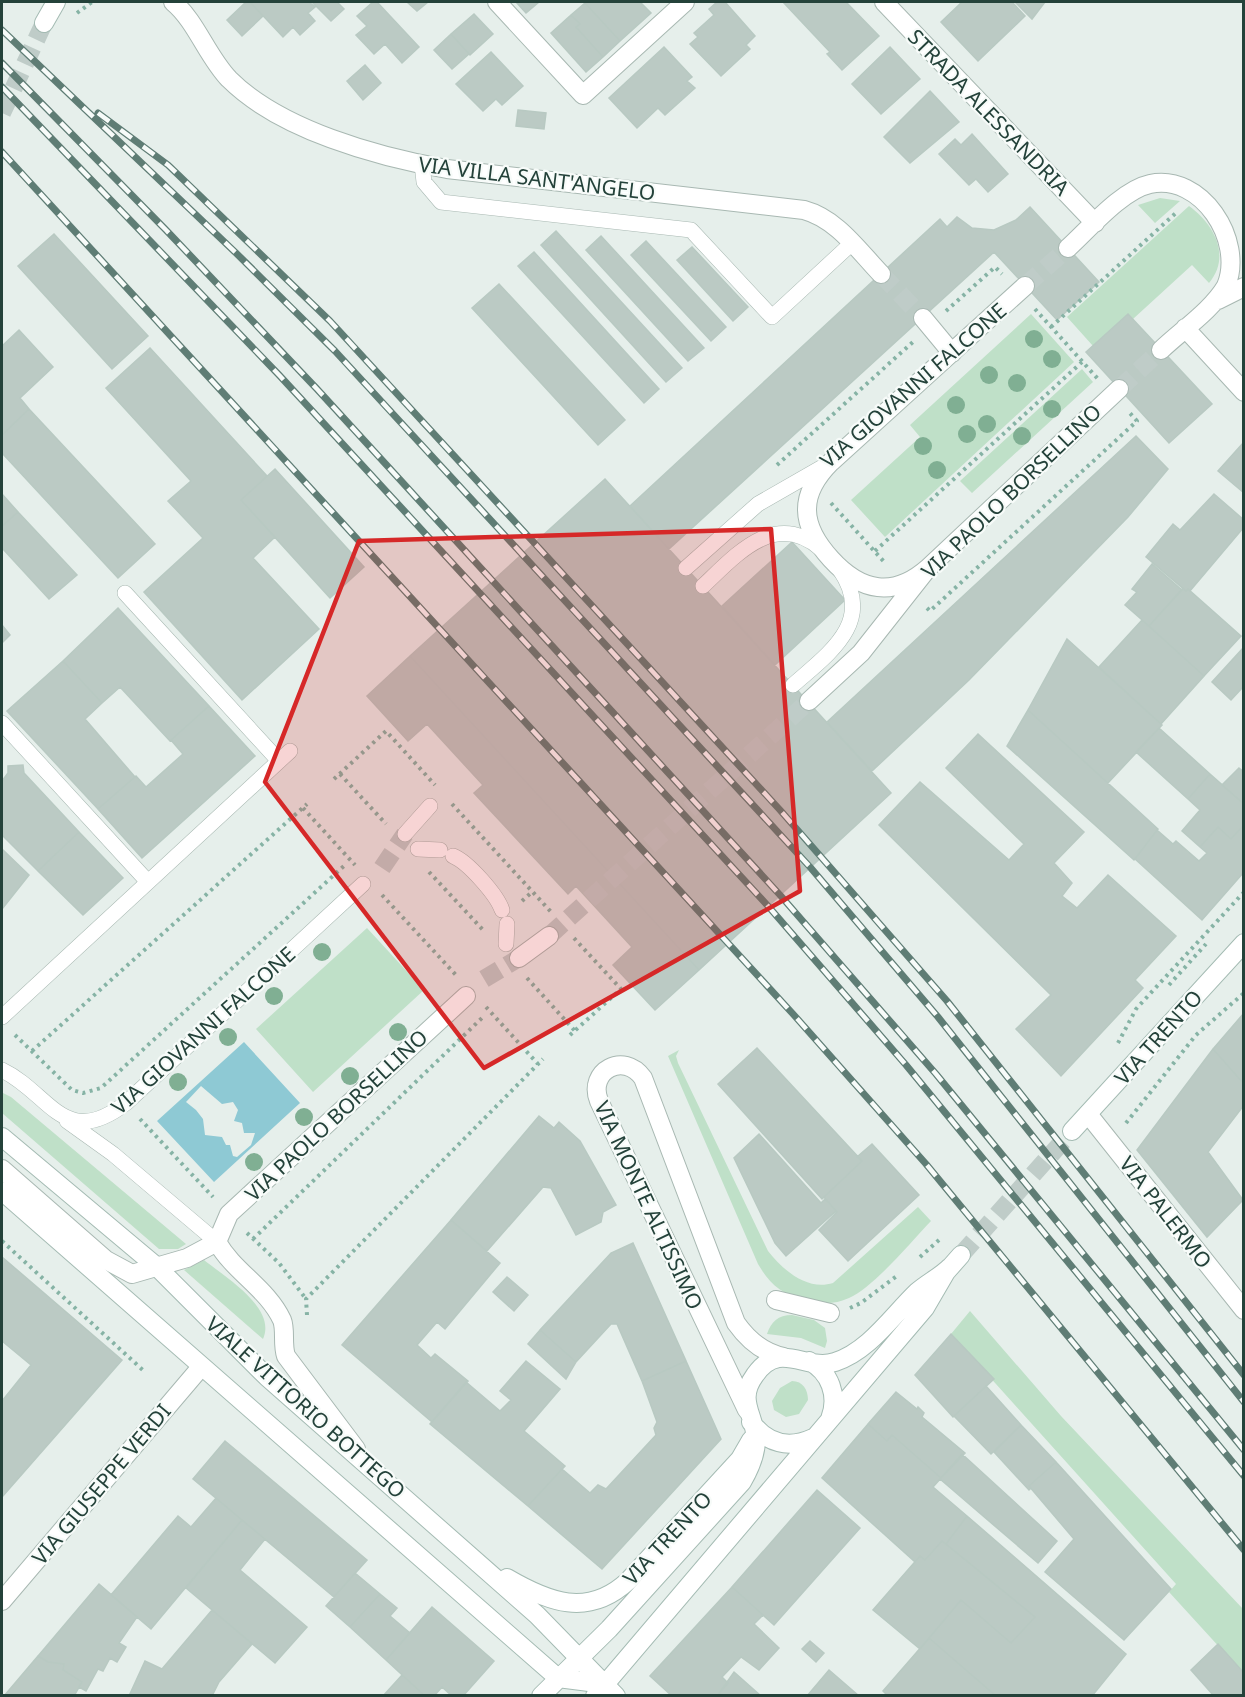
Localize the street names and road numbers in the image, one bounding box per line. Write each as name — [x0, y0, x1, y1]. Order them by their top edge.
street label: STRADA ALESSANDRIA — [902, 23, 1076, 202]
street label: VIA VILLA SANT'ANGELO — [417, 150, 657, 206]
street label: VIA GIOVANNI FALCONE — [814, 296, 1012, 474]
street label: VIA PAOLO BORSELLINO — [915, 398, 1107, 584]
street label: VIA GIOVANNI FALCONE — [105, 940, 301, 1120]
street label: VIA TRENTO — [1108, 984, 1208, 1090]
street label: VIA PAOLO BORSELLINO — [239, 1023, 433, 1207]
street label: VIA MONTE ALTISSIMO — [588, 1096, 710, 1314]
street label: VIA PALERMO — [1113, 1150, 1219, 1274]
street label: VIALE VITTORIO BOTTEGO — [200, 1310, 412, 1504]
street label: VIA GIUSEPPE VERDI — [25, 1398, 177, 1570]
street label: VIA TRENTO — [616, 1485, 718, 1591]

